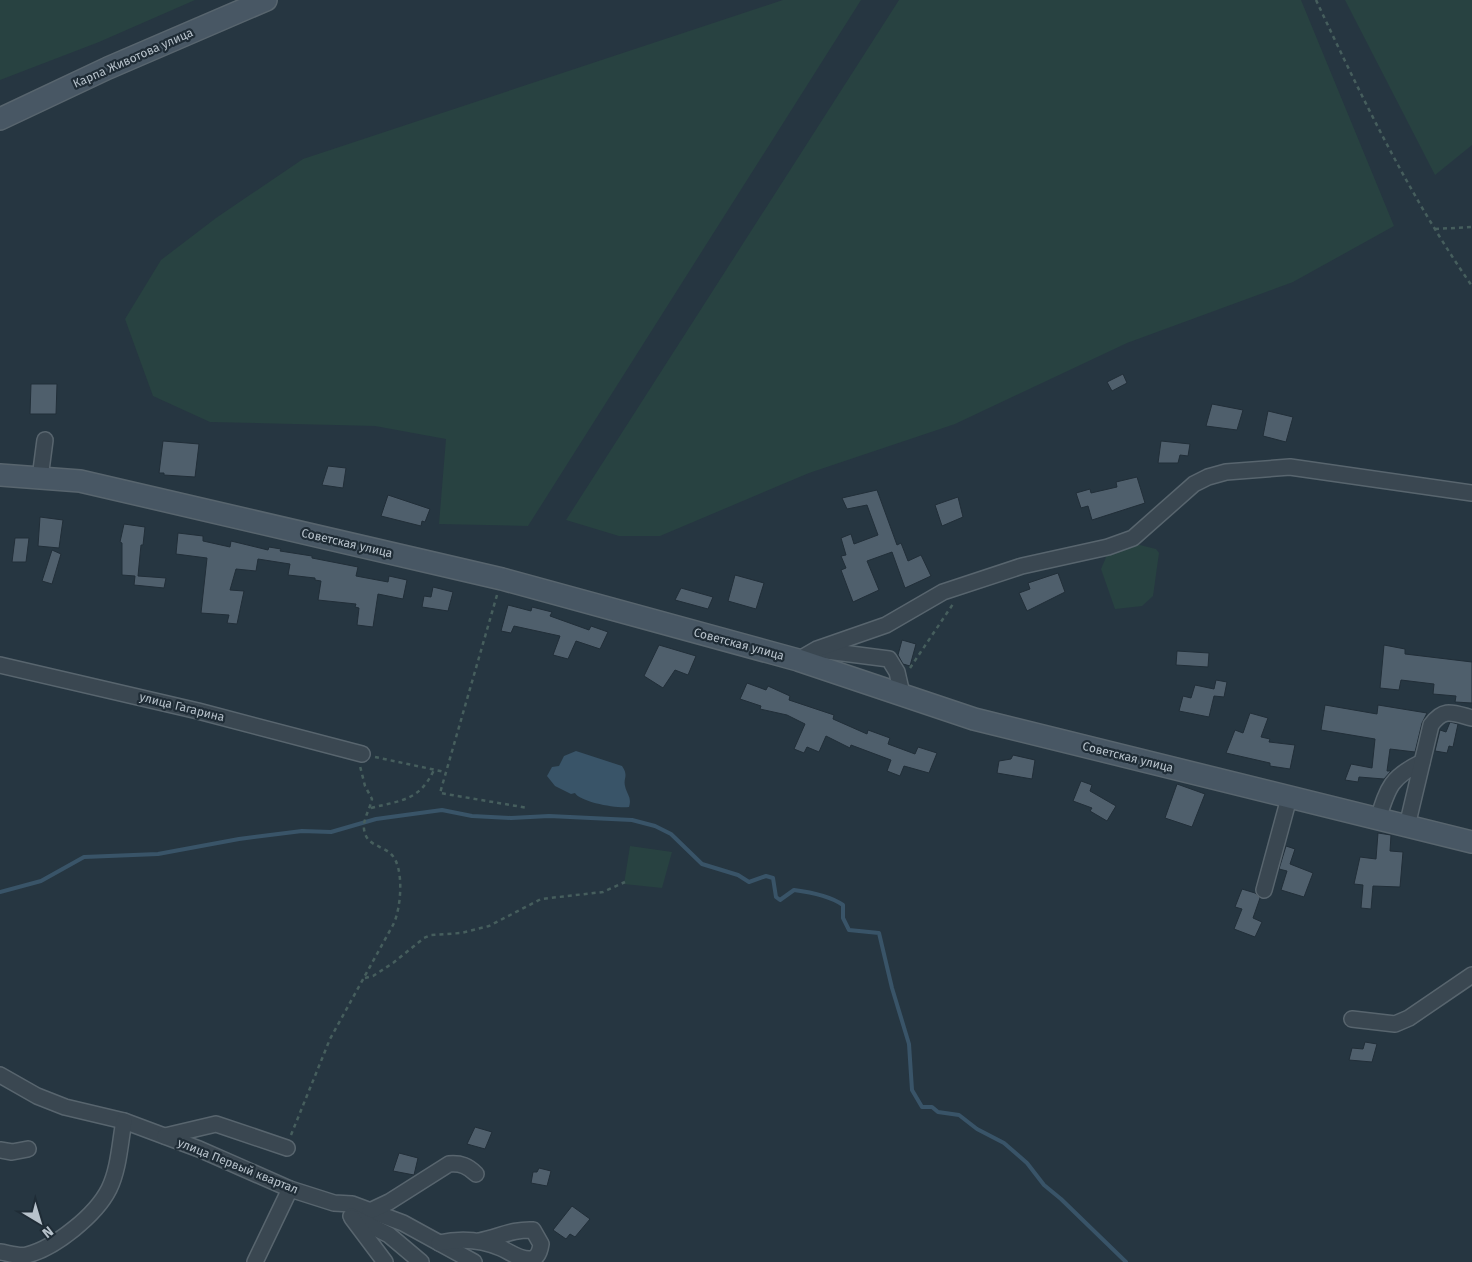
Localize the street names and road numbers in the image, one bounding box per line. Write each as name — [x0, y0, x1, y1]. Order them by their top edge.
street label: Карпа Животова улица — [71, 25, 195, 91]
street label: Советская улица — [300, 526, 394, 560]
street label: Советская улица — [692, 625, 786, 663]
street label: улица Гагарина — [138, 690, 226, 724]
street label: Советская улица — [1081, 739, 1175, 775]
street label: улица Первый квартал — [176, 1135, 300, 1197]

